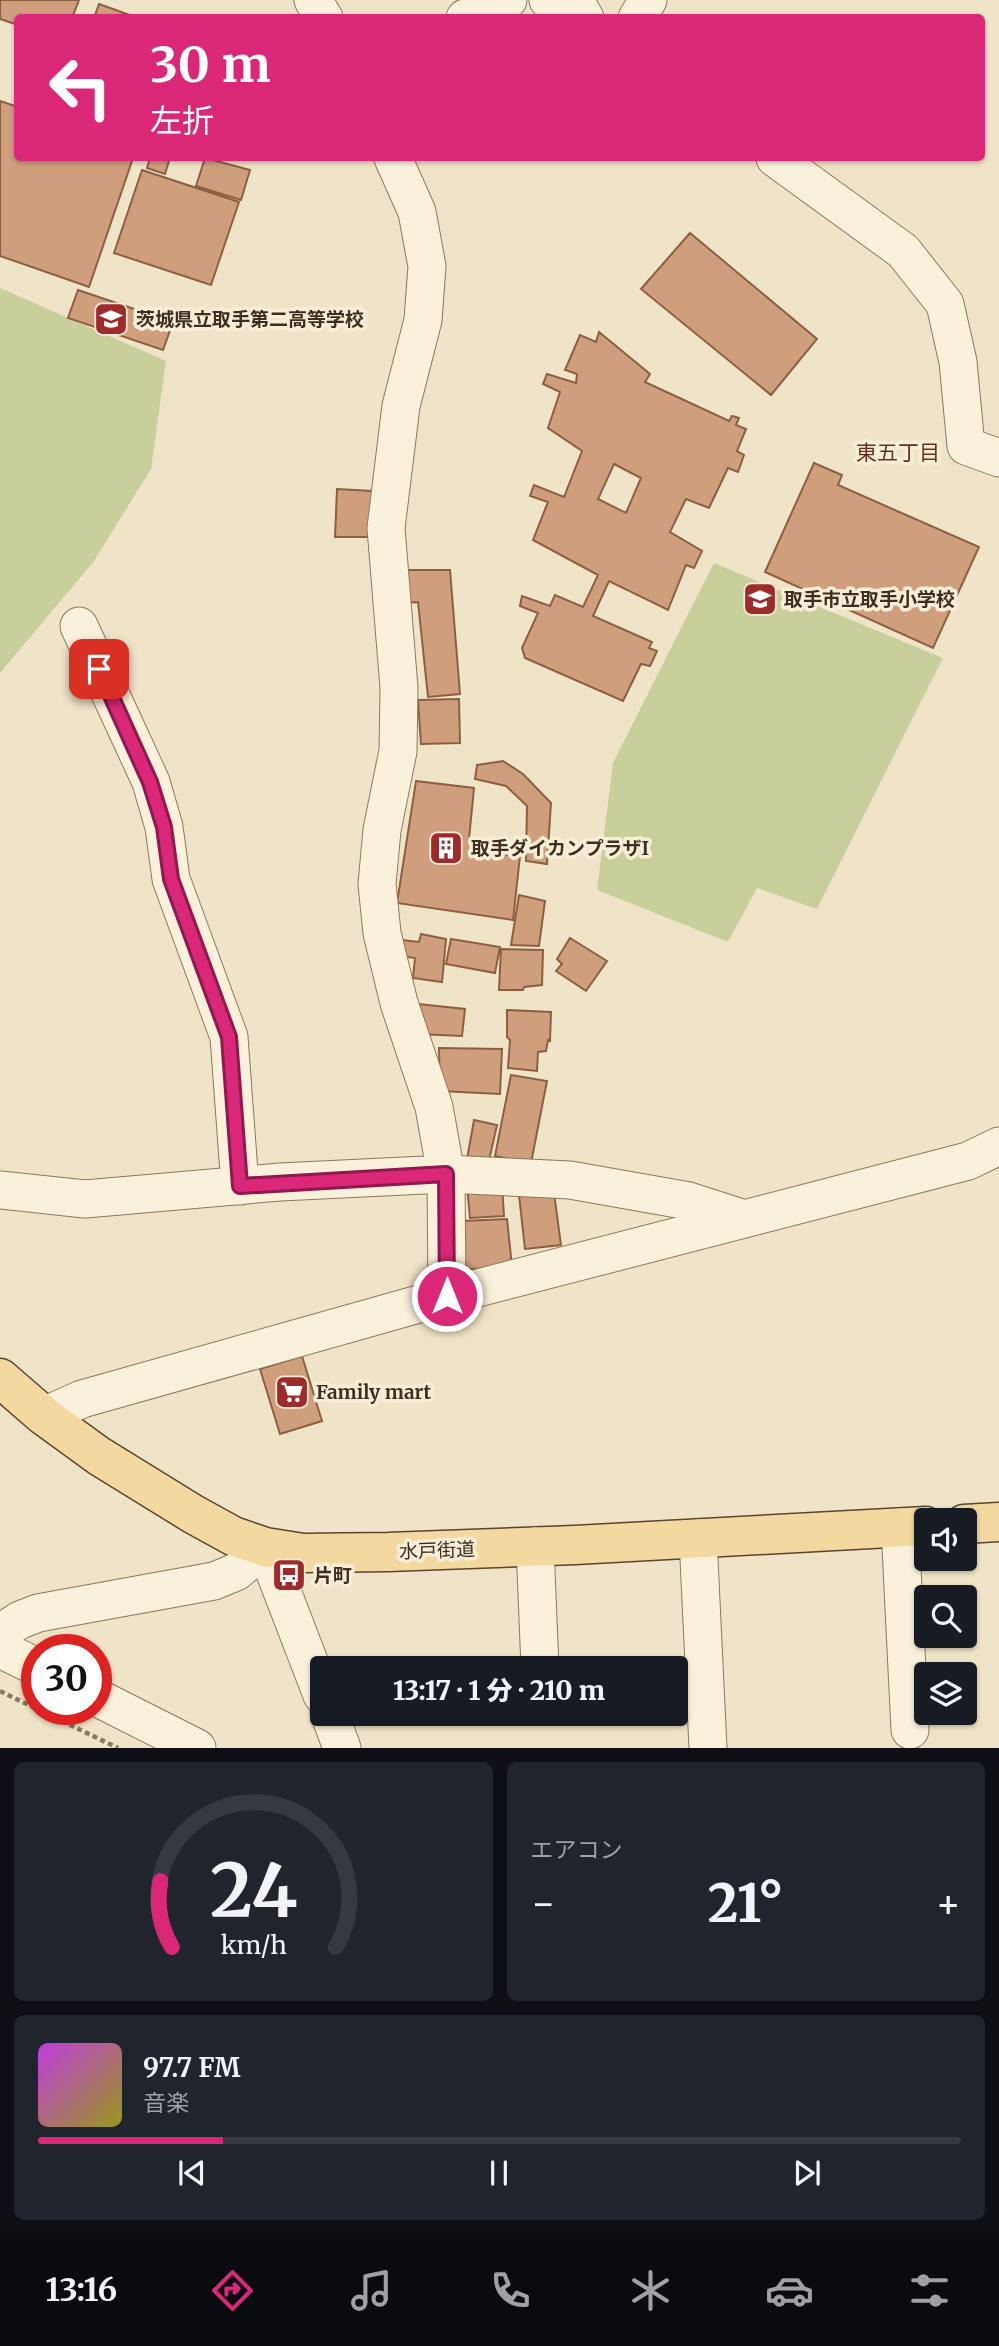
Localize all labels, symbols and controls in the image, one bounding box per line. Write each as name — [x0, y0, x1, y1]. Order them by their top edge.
text: 30 m — [150, 34, 271, 95]
icon: left — [35, 42, 126, 133]
text: 左折 — [150, 101, 214, 141]
school or university icon: 茨城県立取手第二高等学校 — [92, 300, 130, 338]
place label: 茨城県立取手第二高等学校 — [136, 307, 364, 331]
district label: 東五丁目 — [856, 439, 940, 466]
school or university icon: 取手市立取手小学校 — [741, 580, 779, 618]
place label: 取手市立取手小学校 — [784, 587, 955, 611]
pin — [69, 639, 129, 699]
icon: arrive — [80, 650, 118, 688]
building icon: 取手ダイカンプラザI — [427, 829, 465, 867]
place label: 取手ダイカンプラザI — [471, 836, 649, 860]
position arrow — [410, 1259, 484, 1333]
supermarket icon: Family mart — [273, 1373, 311, 1411]
place label: Family mart — [316, 1380, 431, 1404]
map controls — [914, 1508, 977, 1725]
button: sound — [914, 1508, 977, 1571]
street label: 水戸街道 — [399, 1537, 475, 1563]
bus stop icon: 片町 — [270, 1556, 308, 1594]
place label: 片町 — [314, 1563, 352, 1587]
button: search — [914, 1585, 977, 1648]
speed limit sign: 30 — [21, 1634, 112, 1725]
button: layers — [914, 1662, 977, 1725]
text: 13:17 · 1 分 · 210 m — [393, 1674, 605, 1707]
text: エアコン — [531, 1835, 623, 1864]
text: 24 — [209, 1846, 297, 1938]
text: 21° — [708, 1871, 784, 1936]
text: − — [531, 1880, 556, 1927]
text: + — [936, 1880, 961, 1927]
text: km/h — [220, 1929, 286, 1961]
text: 97.7 FM — [143, 2051, 241, 2084]
text: 音楽 — [143, 2088, 189, 2117]
icon: previous — [173, 2154, 211, 2192]
icon: pause — [480, 2154, 518, 2192]
icon: next — [788, 2154, 826, 2192]
icon: directions — [208, 2266, 257, 2315]
icon: music — [347, 2266, 396, 2315]
icon: phone — [486, 2266, 535, 2315]
icon: climate — [626, 2266, 675, 2315]
icon: car — [765, 2266, 814, 2315]
icon: filters — [905, 2266, 954, 2315]
text: 13:16 — [45, 2270, 117, 2310]

